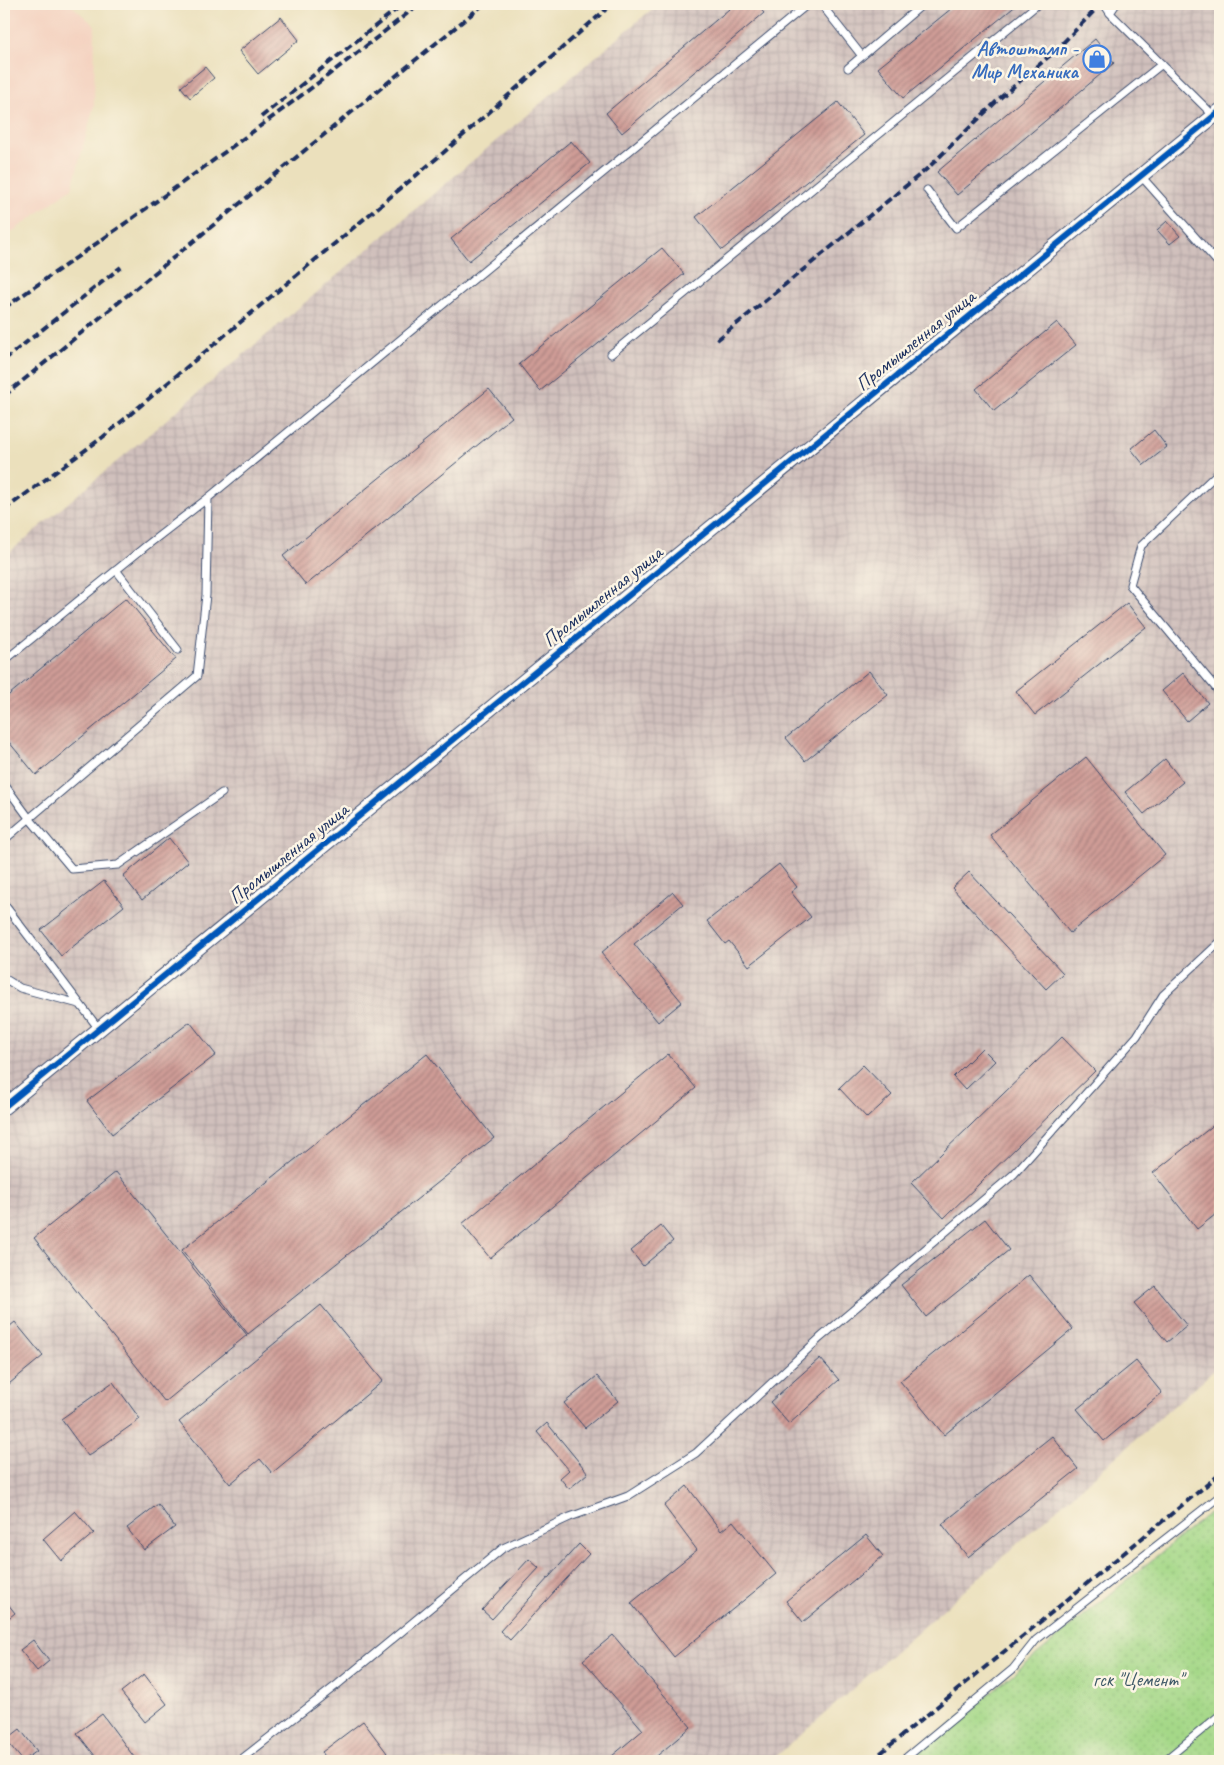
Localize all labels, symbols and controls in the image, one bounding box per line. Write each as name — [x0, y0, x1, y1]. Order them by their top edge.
place label: Автоштамп - Мир Механика — [971, 36, 1079, 84]
shop icon: Автоштамп - Мир Механика — [1082, 44, 1112, 74]
street label: Промышленная улица — [850, 283, 982, 396]
street label: Промышленная улица — [537, 539, 669, 652]
street label: Промышленная улица — [223, 796, 355, 909]
park label: гск "Цемент" — [1093, 1667, 1187, 1692]

